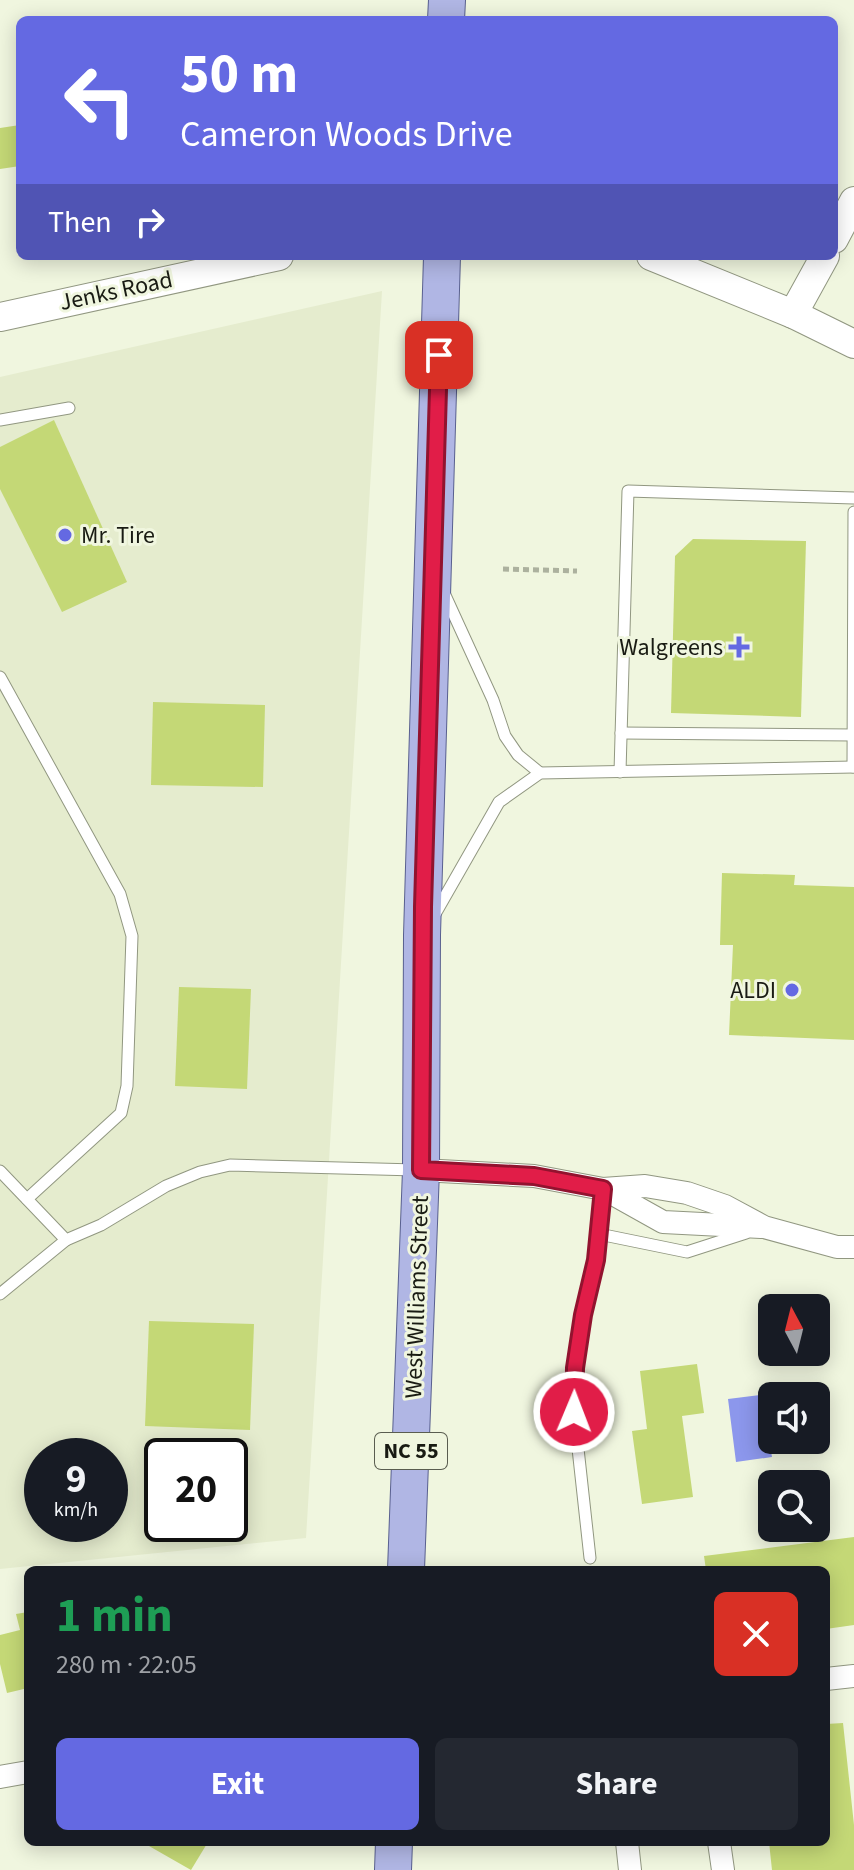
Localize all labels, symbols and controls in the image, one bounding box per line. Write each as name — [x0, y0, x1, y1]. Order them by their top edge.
text: 50 m — [180, 35, 298, 114]
icon: left — [48, 48, 152, 152]
text: Cameron Woods Drive — [180, 109, 513, 160]
icon: right — [128, 200, 172, 244]
text: Then — [48, 201, 112, 244]
street label: Jenks Road — [56, 262, 176, 320]
pin — [405, 321, 473, 389]
icon: arrive — [417, 333, 461, 377]
place label: Mr. Tire — [81, 518, 155, 553]
marker: Mr. Tire — [56, 526, 74, 544]
place label: Walgreens — [619, 630, 723, 665]
marker: Walgreens — [730, 638, 748, 656]
place label: ALDI — [730, 973, 776, 1008]
marker: ALDI — [783, 981, 801, 999]
street label: West Williams Street — [396, 1195, 438, 1399]
north arrow — [758, 1294, 830, 1366]
map controls — [758, 1294, 830, 1542]
position arrow — [532, 1370, 616, 1454]
button: sound — [758, 1382, 830, 1454]
road number: NC 55 — [375, 1433, 447, 1469]
speed limit sign: 20 — [144, 1438, 248, 1542]
text: 9 — [65, 1451, 87, 1508]
button: search — [758, 1470, 830, 1542]
text: km/h — [54, 1496, 98, 1524]
text: 1 min — [56, 1582, 173, 1650]
button: close — [714, 1592, 798, 1676]
text: 280 m · 22:05 — [56, 1646, 197, 1683]
button: Exit — [56, 1738, 419, 1830]
button: Share — [435, 1738, 798, 1830]

